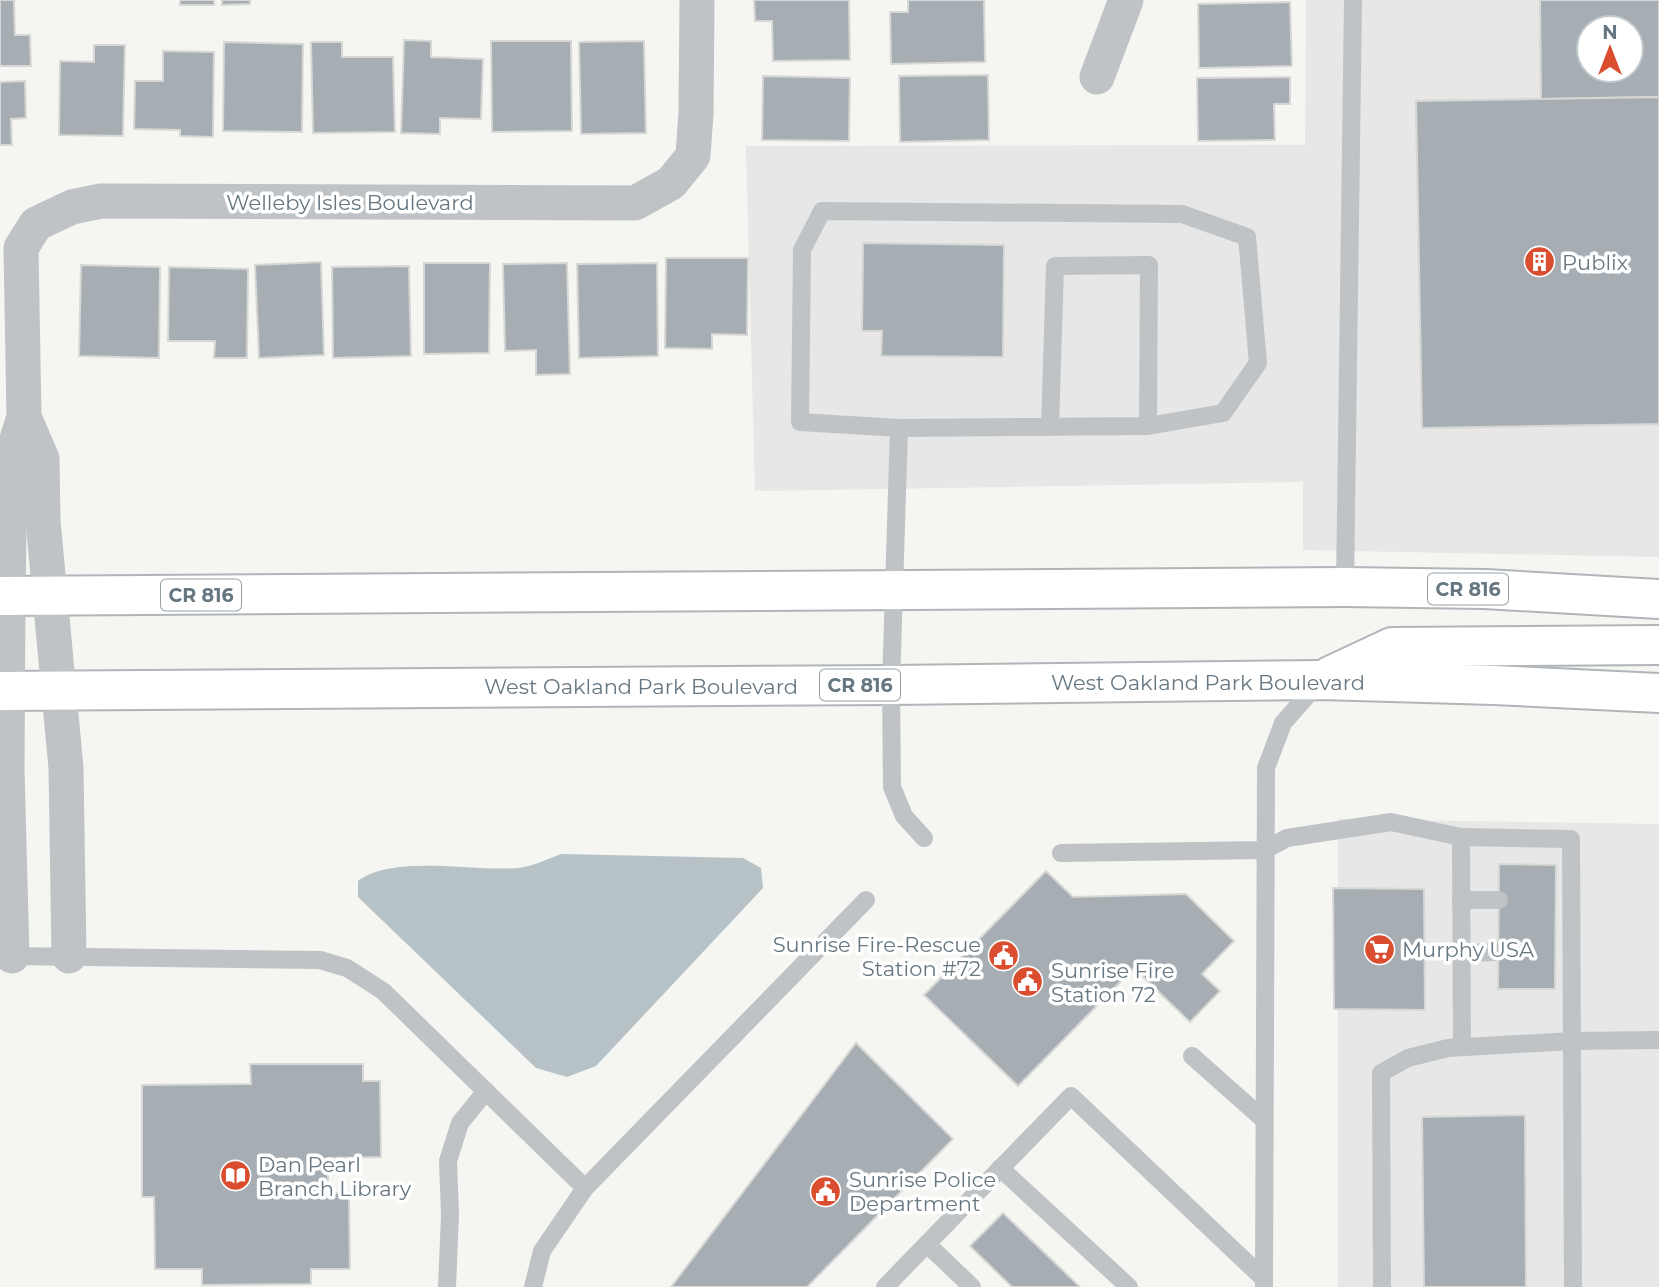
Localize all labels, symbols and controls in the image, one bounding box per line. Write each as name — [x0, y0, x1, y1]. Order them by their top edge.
north arrow — [1575, 14, 1645, 84]
text: N — [1602, 21, 1618, 44]
street label: Welleby Isles Boulevard — [226, 190, 474, 215]
building icon: Publix — [1522, 245, 1556, 279]
place label: Publix — [1562, 250, 1628, 275]
road number: CR 816 — [1428, 574, 1508, 604]
road number: CR 816 — [161, 580, 241, 610]
road number: CR 816 — [820, 670, 900, 700]
street label: West Oakland Park Boulevard — [1051, 670, 1365, 695]
street label: West Oakland Park Boulevard — [484, 674, 798, 699]
place label: Sunrise Fire-Rescue Station #72 — [773, 932, 981, 981]
supermarket icon: Murphy USA — [1362, 932, 1396, 966]
place label: Murphy USA — [1402, 937, 1535, 962]
public building icon: Sunrise Fire-Rescue Station #72 — [987, 939, 1021, 973]
place label: Sunrise Fire Station 72 — [1051, 958, 1174, 1007]
public building icon: Sunrise Fire Station 72 — [1011, 965, 1045, 999]
place label: Dan Pearl Branch Library — [258, 1152, 412, 1201]
library icon: Dan Pearl Branch Library — [218, 1159, 252, 1193]
place label: Sunrise Police Department — [849, 1167, 996, 1216]
public building icon: Sunrise Police Department — [809, 1174, 843, 1208]

